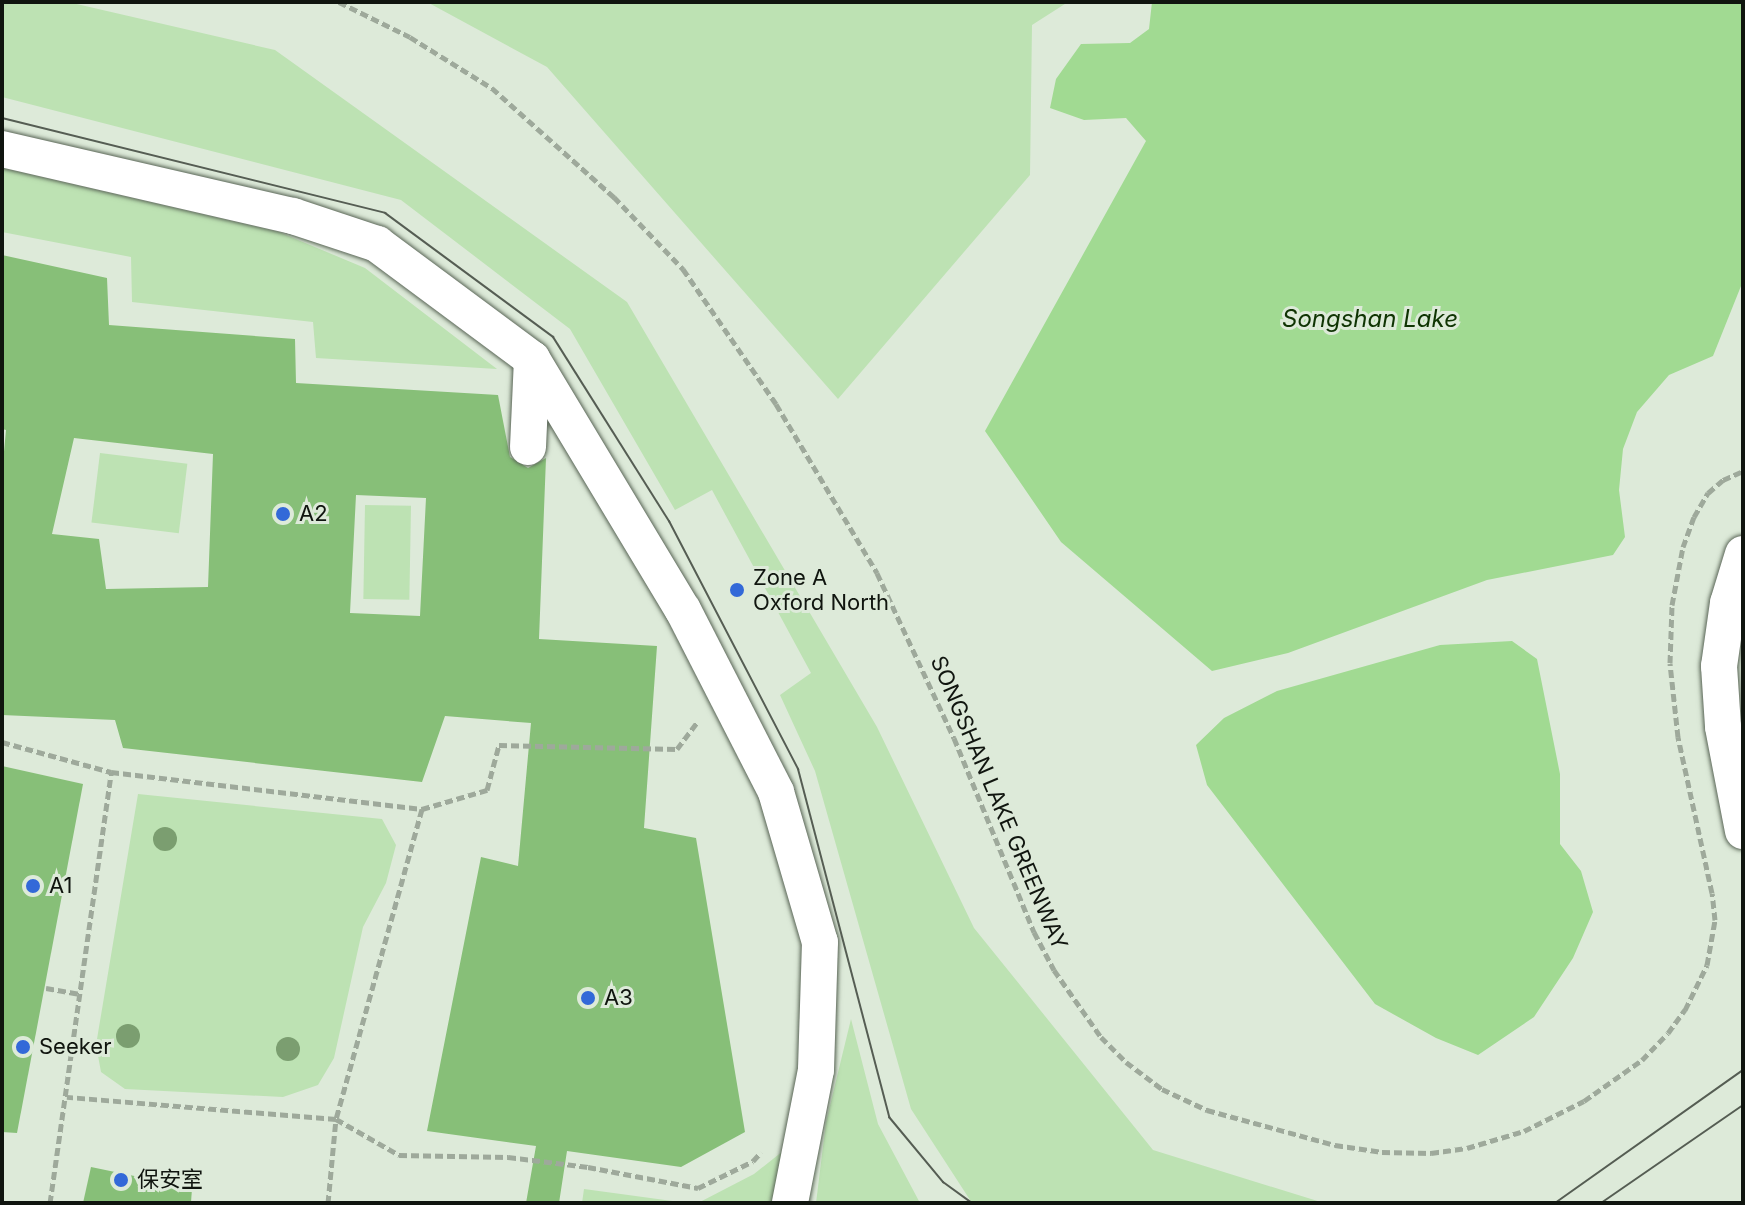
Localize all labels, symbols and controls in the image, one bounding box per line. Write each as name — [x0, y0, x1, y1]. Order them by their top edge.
water label: Songshan Lake — [1282, 305, 1458, 333]
place label: A2 — [299, 501, 328, 527]
marker: A2 — [274, 505, 292, 523]
place label: Zone A Oxford North — [753, 564, 889, 616]
marker: Zone A Oxford North — [728, 581, 746, 599]
street label: SONGSHAN LAKE GREENWAY — [925, 652, 1073, 954]
place label: A1 — [49, 873, 72, 899]
marker: A1 — [24, 877, 42, 895]
place label: A3 — [604, 985, 633, 1011]
marker: A3 — [579, 989, 597, 1007]
place label: Seeker — [39, 1034, 111, 1060]
marker: Seeker — [14, 1038, 32, 1056]
place label: 保安室 — [137, 1167, 203, 1193]
marker: 保安室 — [112, 1171, 130, 1189]

